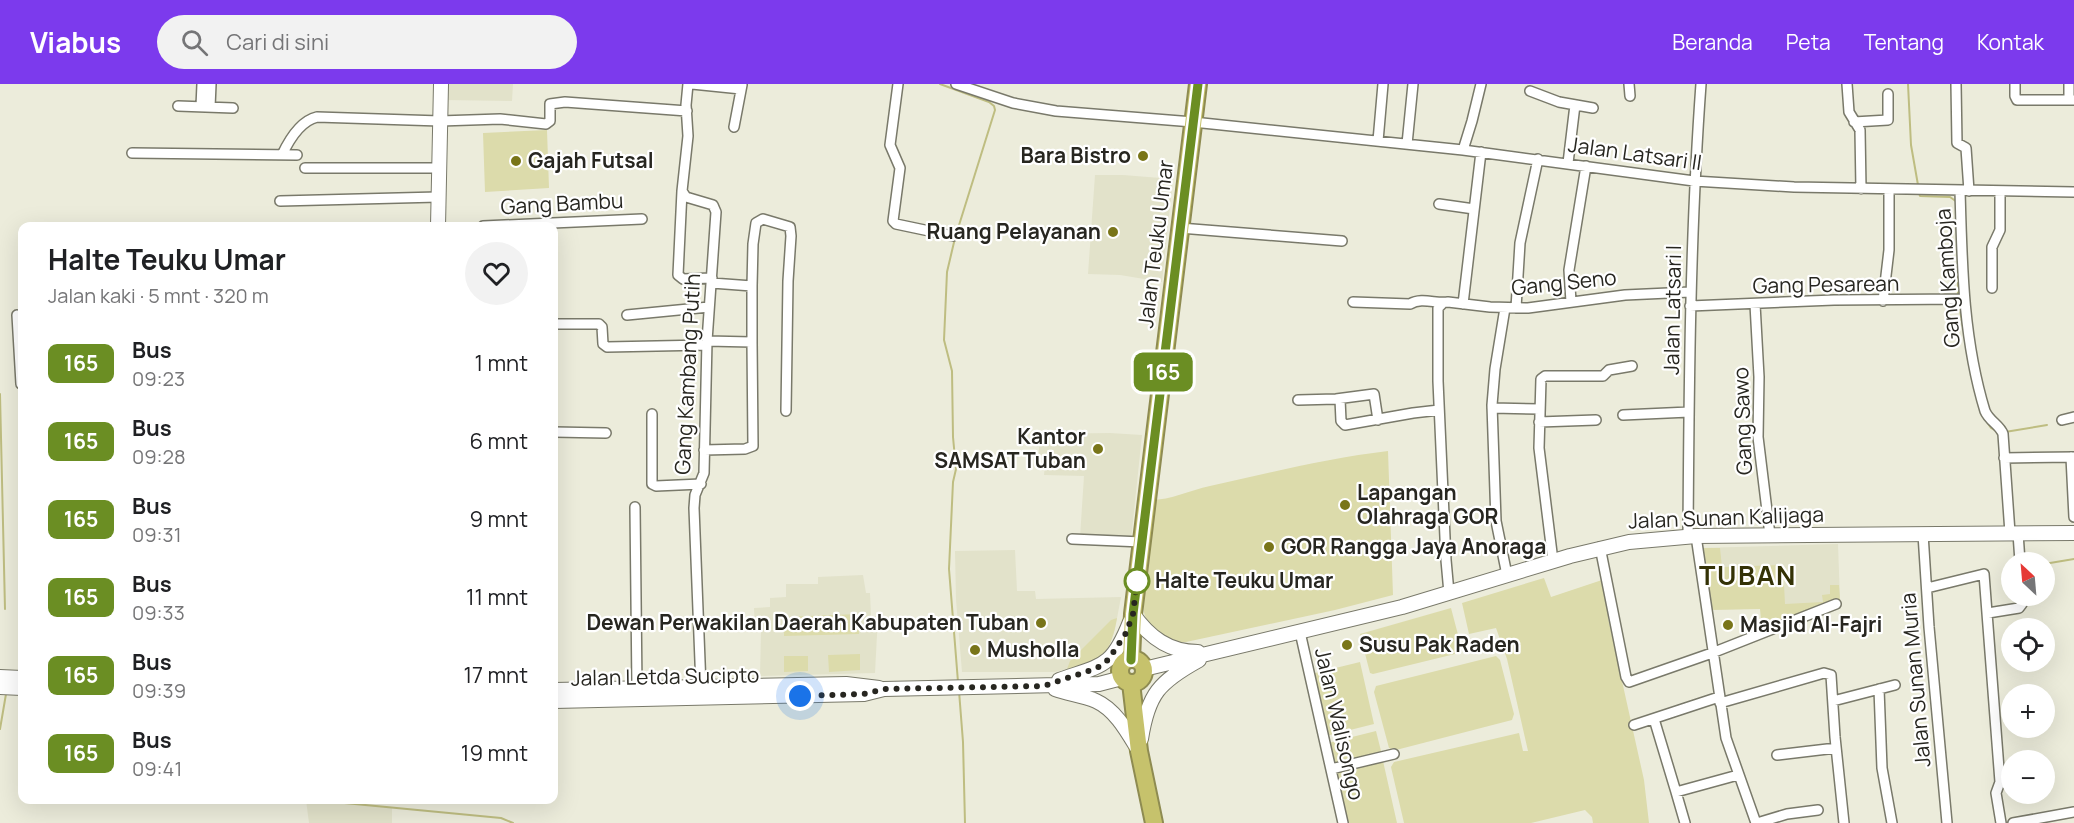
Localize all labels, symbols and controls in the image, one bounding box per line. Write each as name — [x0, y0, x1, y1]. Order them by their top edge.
search box — [157, 15, 577, 69]
text: Viabus — [30, 23, 121, 61]
icon: search — [178, 26, 211, 59]
text: Cari di sini — [226, 27, 329, 57]
text: Beranda — [1672, 28, 1753, 56]
text: Peta — [1786, 28, 1831, 56]
text: Tentang — [1864, 28, 1944, 56]
text: Kontak — [1977, 28, 2044, 56]
street label: Jalan Latsari II — [1567, 130, 1704, 176]
place label: Bara Bistro — [1020, 141, 1131, 169]
place label: Gajah Futsal — [528, 146, 654, 174]
marker: Bara Bistro — [1136, 149, 1150, 163]
marker: Gajah Futsal — [509, 154, 523, 168]
street label: Jalan Teuku Umar — [1131, 158, 1179, 330]
street label: Gang Bambu — [500, 186, 624, 220]
street label: Gang Kamboja — [1928, 208, 1966, 349]
place label: Ruang Pelayanan — [927, 217, 1101, 245]
marker: Ruang Pelayanan — [1106, 225, 1120, 239]
text: Halte Teuku Umar — [48, 240, 286, 278]
button: heart — [465, 242, 528, 305]
street label: Jalan Latsari I — [1657, 245, 1687, 375]
street label: Gang Seno — [1510, 263, 1618, 301]
street label: Gang Pesarean — [1752, 269, 1900, 299]
street label: Gang Kambang Putih — [668, 273, 706, 475]
text: Jalan kaki · 5 mnt · 320 m — [48, 282, 269, 309]
text: Bus — [132, 335, 172, 365]
text: 1 mnt — [474, 348, 528, 378]
text: 165 — [64, 349, 98, 377]
line badge: 165 — [1128, 352, 1198, 392]
text: 165 — [1146, 358, 1180, 386]
text: 09:23 — [132, 365, 185, 392]
street label: Gang Sawo — [1726, 367, 1758, 475]
text: Bus — [132, 413, 172, 443]
place label: Kantor SAMSAT Tuban — [934, 422, 1086, 474]
text: 6 mnt — [469, 426, 528, 456]
text: 165 — [64, 427, 98, 455]
marker: Kantor SAMSAT Tuban — [1091, 442, 1105, 456]
text: 09:28 — [132, 443, 186, 470]
place label: Lapangan Olahraga GOR — [1357, 478, 1498, 530]
text: Bus — [132, 491, 172, 521]
marker: Lapangan Olahraga GOR — [1338, 498, 1352, 512]
street label: Jalan Sunan Kalijaga — [1628, 500, 1824, 534]
text: 9 mnt — [469, 504, 528, 534]
text: 165 — [64, 505, 98, 533]
text: 09:31 — [132, 521, 181, 548]
place label: GOR Rangga Jaya Anoraga — [1281, 532, 1546, 560]
marker: GOR Rangga Jaya Anoraga — [1262, 540, 1276, 554]
north arrow — [2001, 552, 2055, 606]
map controls — [2001, 552, 2055, 804]
district label: TUBAN — [1699, 556, 1797, 593]
place label: Halte Teuku Umar — [1155, 566, 1333, 594]
marker: Halte Teuku Umar — [1124, 568, 1150, 594]
text: Bus — [132, 569, 172, 599]
text: 11 mnt — [466, 582, 528, 612]
text: 165 — [64, 583, 98, 611]
street label: Jalan Sunan Muria — [1893, 592, 1937, 769]
text: 09:33 — [132, 599, 185, 626]
place label: Dewan Perwakilan Daerah Kabupaten Tuban — [586, 608, 1029, 636]
place label: Masjid Al-Fajri — [1740, 610, 1882, 638]
marker: Dewan Perwakilan Daerah Kabupaten Tuban — [1034, 616, 1048, 630]
marker: Masjid Al-Fajri — [1721, 618, 1735, 632]
button: locate — [2001, 618, 2055, 672]
place label: Susu Pak Raden — [1359, 630, 1520, 658]
place label: Musholla — [987, 635, 1079, 663]
marker: Susu Pak Raden — [1340, 638, 1354, 652]
marker: Musholla — [968, 643, 982, 657]
street label: Jalan Walisongo — [1309, 645, 1371, 803]
text: Bus — [132, 647, 172, 677]
text: 17 mnt — [463, 660, 528, 690]
street label: Jalan Letda Sucipto — [571, 660, 759, 692]
text: 165 — [64, 661, 98, 689]
text: 09:39 — [132, 677, 186, 704]
your location — [785, 681, 815, 711]
button: + — [2001, 684, 2055, 738]
text: Bus — [132, 725, 172, 755]
text: 19 mnt — [461, 738, 528, 768]
text: 165 — [64, 739, 98, 767]
button: − — [2001, 750, 2055, 804]
text: 09:41 — [132, 755, 182, 782]

